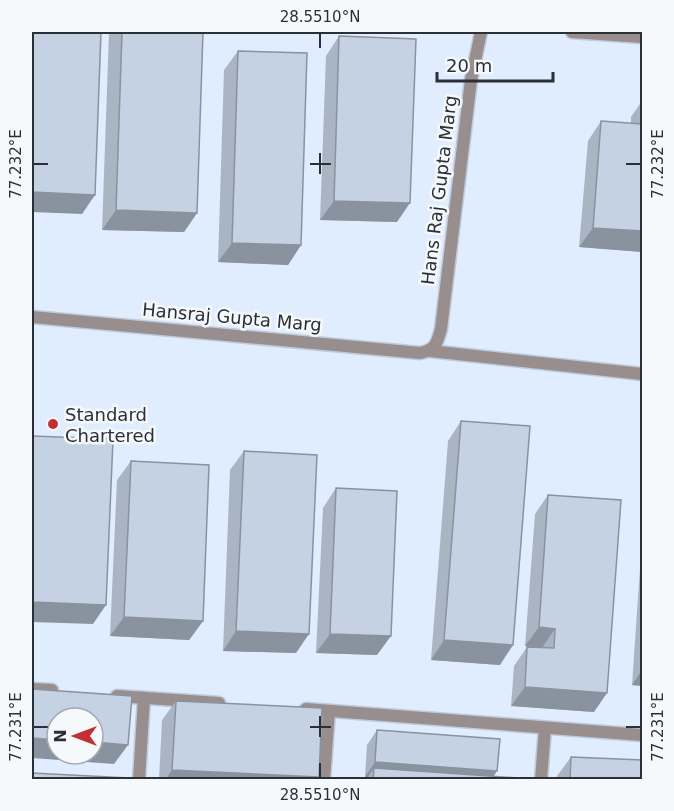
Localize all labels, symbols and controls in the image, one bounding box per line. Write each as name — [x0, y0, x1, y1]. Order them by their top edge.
text: 28.5510°N — [280, 8, 360, 26]
scale bar — [437, 45, 552, 83]
text: 20 m — [446, 55, 492, 76]
street label: Hans Raj Gupta Marg — [417, 94, 461, 286]
text: 77.232°E — [7, 129, 25, 199]
text: 77.232°E — [649, 129, 667, 199]
street label: Hansraj Gupta Marg — [141, 299, 323, 335]
place label: Standard Chartered — [65, 404, 155, 446]
marker: Standard Chartered — [46, 417, 60, 431]
text: 77.231°E — [7, 692, 25, 762]
text: 77.231°E — [649, 692, 667, 762]
north arrow — [45, 706, 105, 766]
text: N — [51, 729, 70, 743]
text: 28.5510°N — [280, 786, 360, 804]

